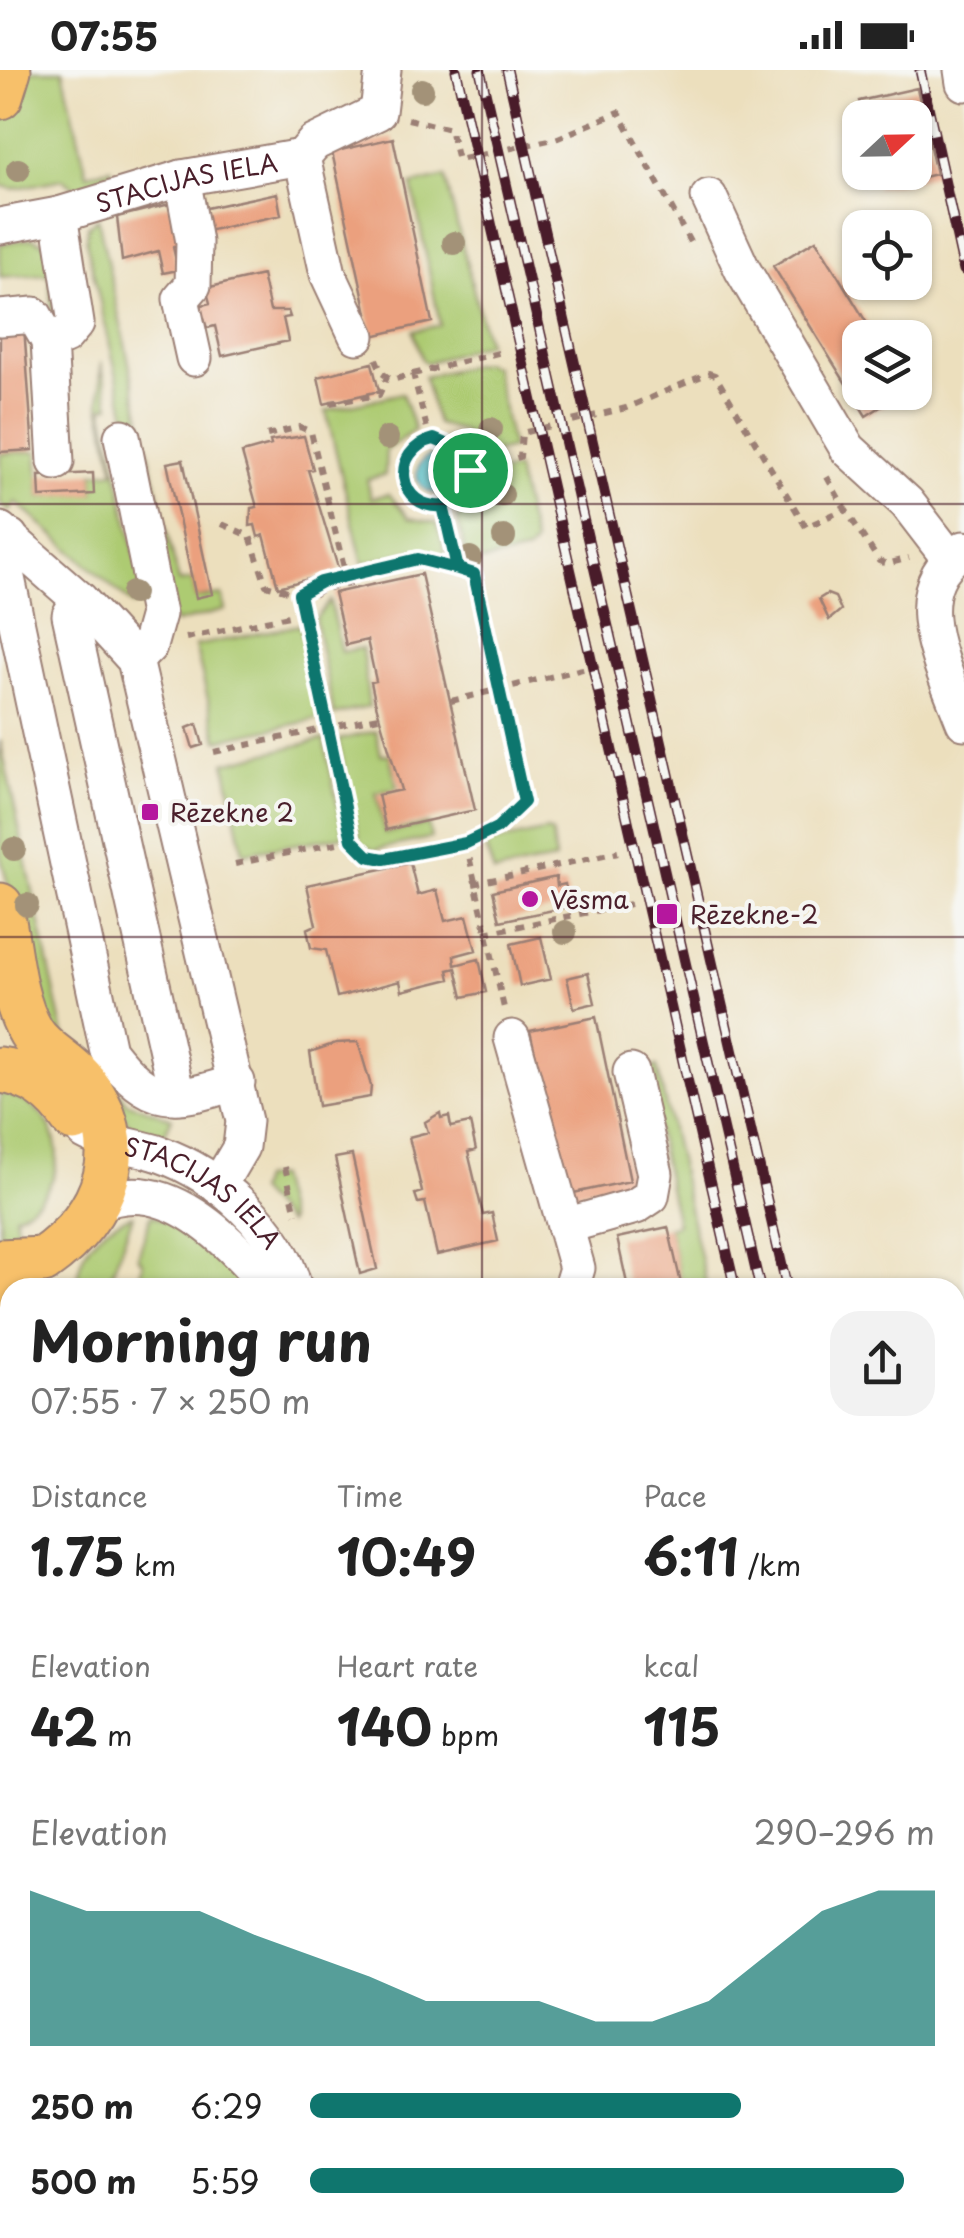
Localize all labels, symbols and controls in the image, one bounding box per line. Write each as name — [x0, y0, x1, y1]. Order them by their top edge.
text: 07:55 — [50, 7, 159, 64]
north arrow — [842, 100, 932, 190]
map controls — [842, 100, 932, 410]
street label: STACIJAS IELA — [91, 143, 280, 222]
button: locate — [842, 210, 932, 300]
button: layers — [842, 320, 932, 410]
pin — [428, 428, 513, 513]
icon: arrive — [443, 443, 498, 498]
place label: Rēzekne 2 — [170, 793, 294, 831]
marker: Rēzekne 2 — [139, 801, 161, 823]
place label: Vēsma — [550, 880, 629, 918]
marker: Vēsma — [519, 888, 541, 910]
place label: Rēzekne-2 — [690, 895, 818, 933]
marker: Rēzekne-2 — [654, 901, 680, 927]
street label: STACIJAS IELA — [121, 1127, 291, 1256]
text: Morning run — [30, 1298, 372, 1381]
button: share — [830, 1311, 935, 1416]
text: 07:55 · 7 × 250 m — [30, 1377, 310, 1425]
text: Distance — [30, 1474, 148, 1517]
text: Time — [337, 1474, 403, 1517]
text: Pace — [643, 1474, 707, 1517]
text: 1.75 — [30, 1517, 125, 1593]
text: 10:49 — [337, 1517, 476, 1593]
text: 6:11 — [643, 1517, 739, 1593]
text: km — [125, 1543, 176, 1586]
text: /km — [739, 1543, 801, 1586]
text: Elevation — [30, 1644, 151, 1687]
text: Heart rate — [337, 1644, 478, 1687]
text: kcal — [643, 1644, 699, 1687]
text: 42 — [30, 1687, 98, 1763]
text: 140 — [337, 1687, 432, 1763]
text: 115 — [643, 1687, 721, 1763]
text: m — [98, 1713, 132, 1756]
text: bpm — [432, 1713, 499, 1756]
text: Elevation — [30, 1808, 168, 1856]
text: 290–296 m — [753, 1808, 935, 1856]
text: 250 m — [30, 2082, 134, 2130]
text: 6:29 — [190, 2082, 262, 2130]
text: 500 m — [30, 2157, 136, 2205]
text: 5:59 — [190, 2157, 260, 2205]

